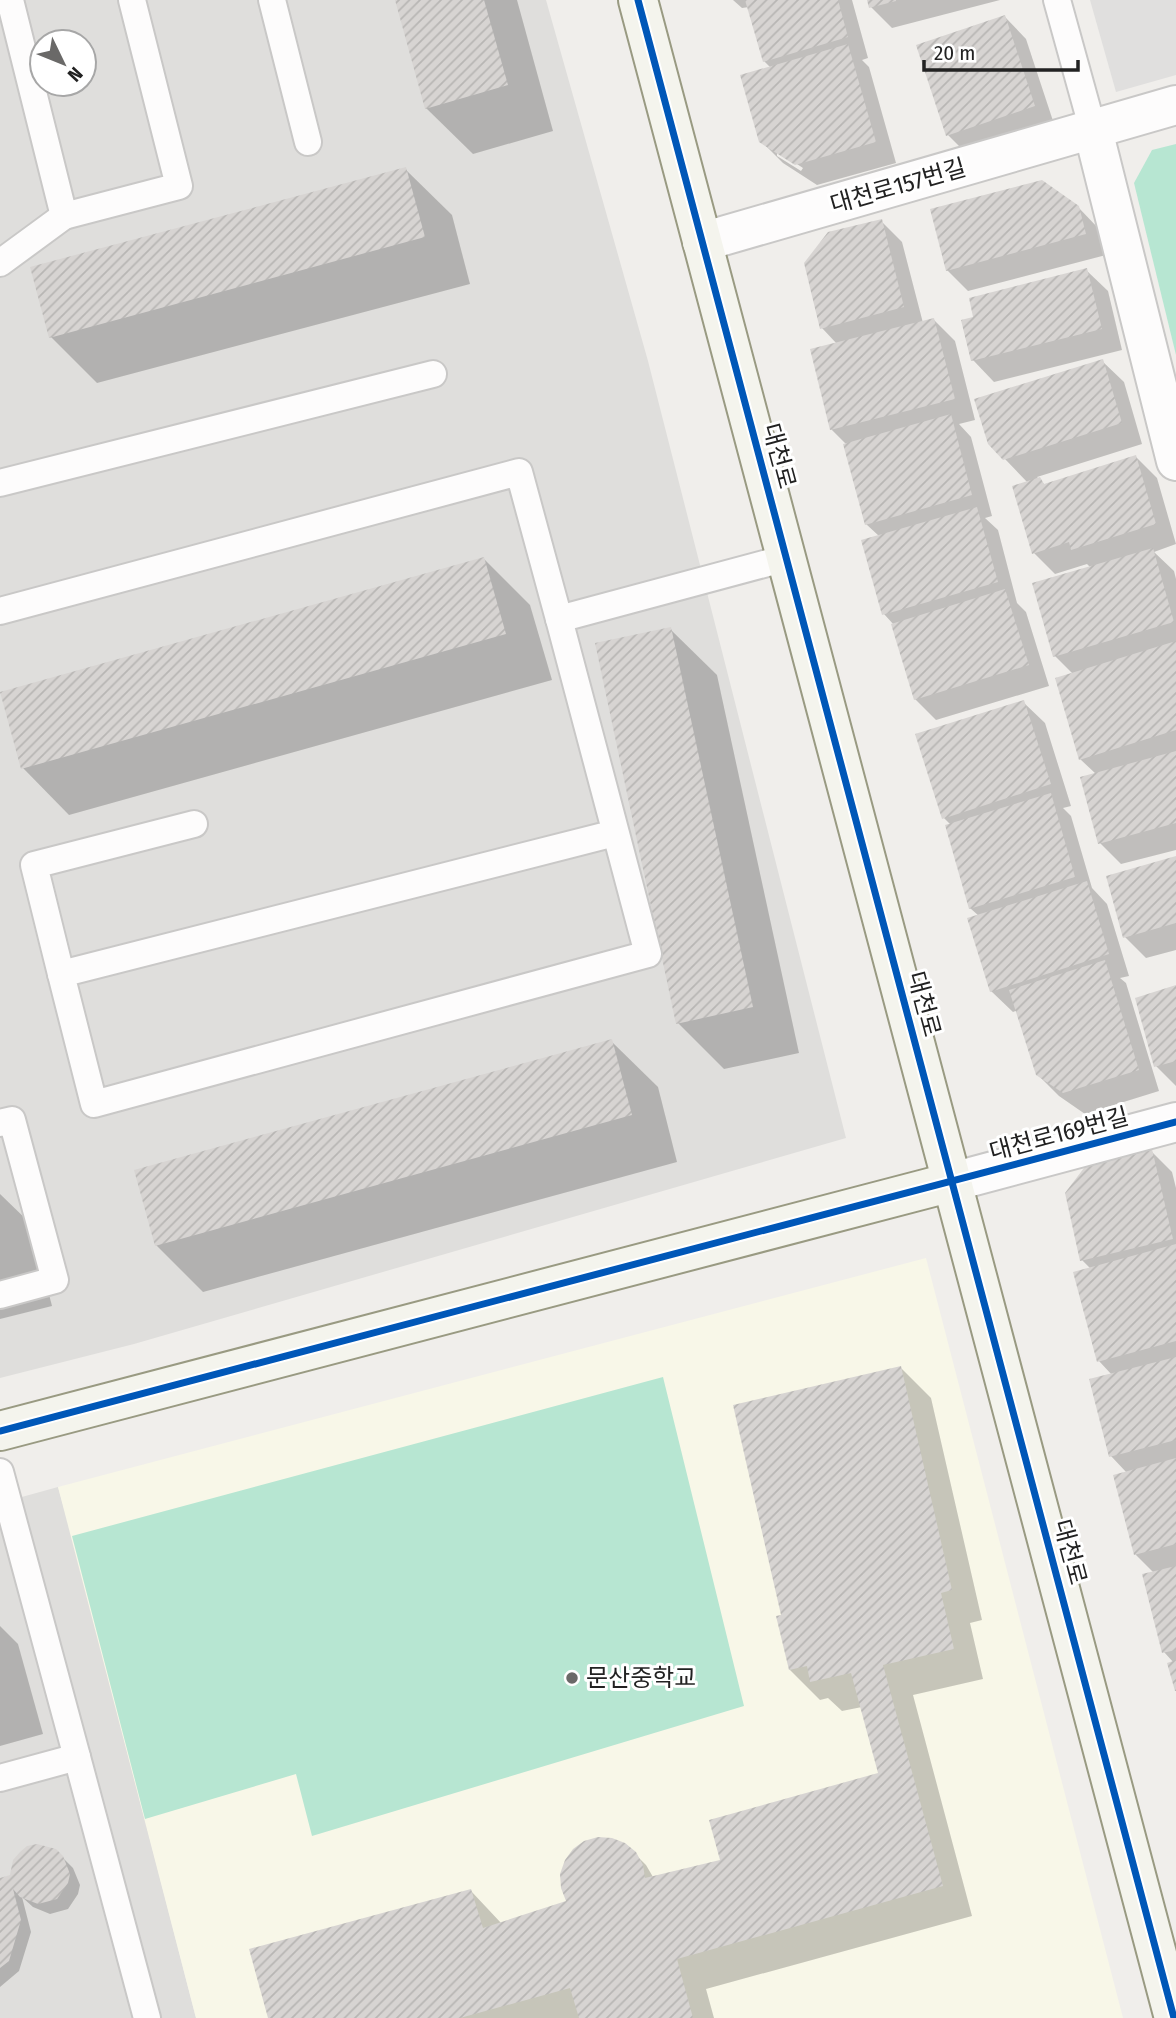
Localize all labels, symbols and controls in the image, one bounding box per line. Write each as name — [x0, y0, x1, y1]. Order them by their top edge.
north arrow — [28, 28, 98, 98]
scale bar — [924, 28, 1078, 72]
text: 20 m — [934, 40, 975, 66]
text: N — [63, 62, 87, 86]
street label: 대천로157번길 — [827, 153, 969, 219]
street label: 대천로 — [757, 420, 801, 492]
street label: 대천로 — [902, 968, 946, 1040]
street label: 대천로169번길 — [986, 1102, 1132, 1166]
street label: 대천로 — [1048, 1516, 1092, 1588]
place label: 문산중학교 — [586, 1664, 696, 1692]
marker: 문산중학교 — [564, 1670, 580, 1686]

